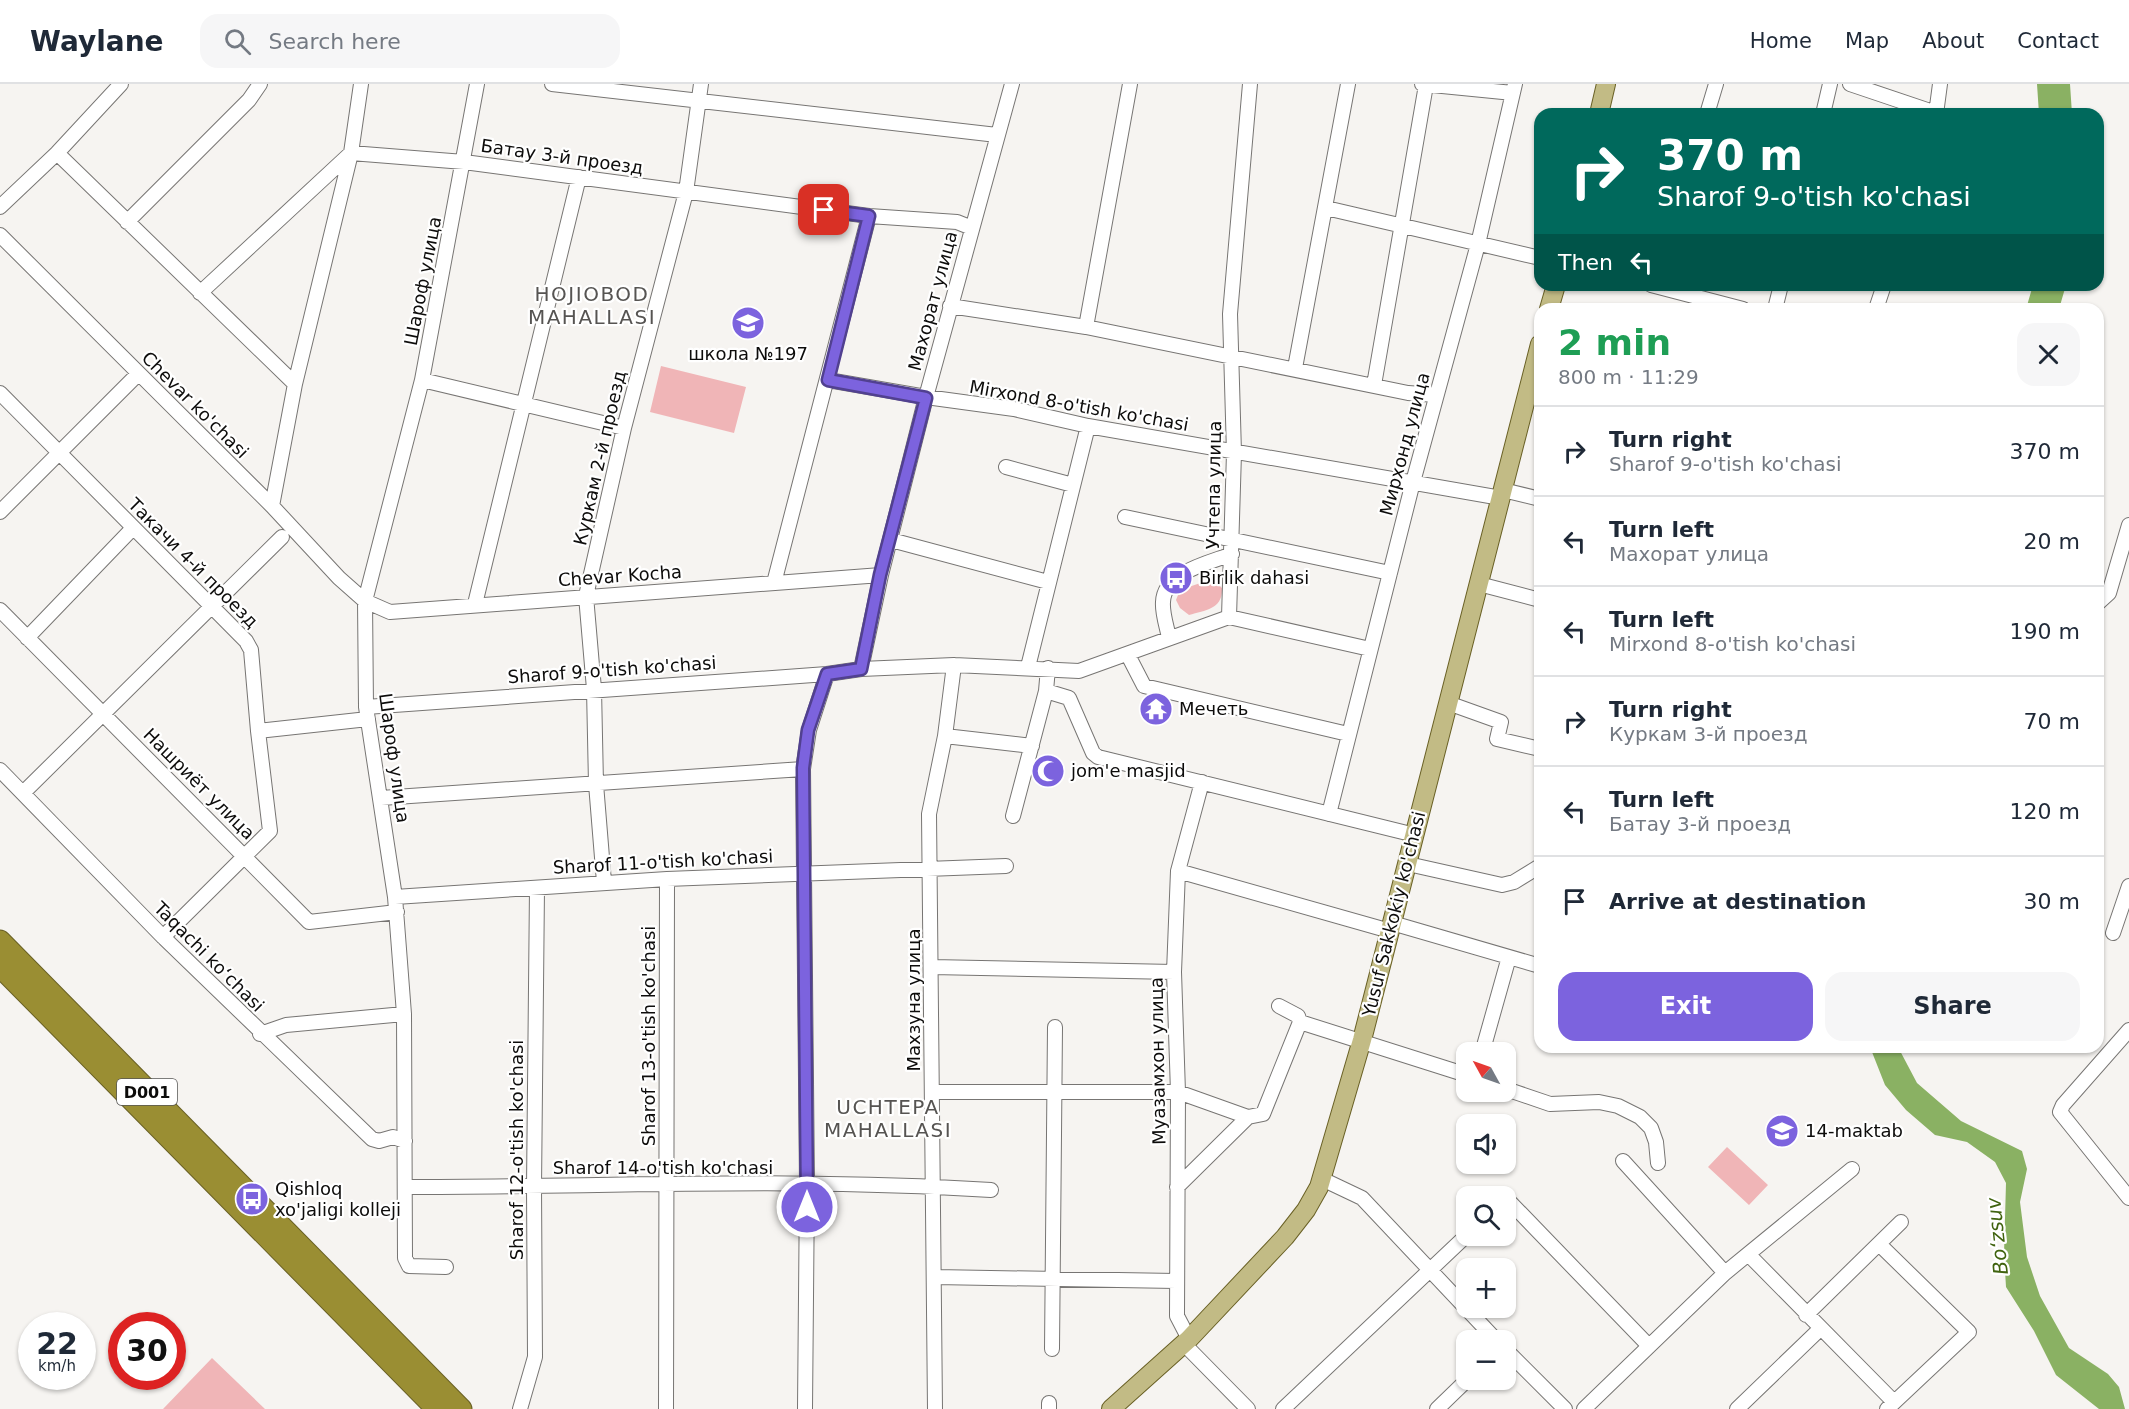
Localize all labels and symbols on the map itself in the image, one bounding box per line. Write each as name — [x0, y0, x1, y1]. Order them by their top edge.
street label: Батау 3-й проезд — [479, 135, 645, 178]
pin — [798, 184, 849, 235]
street label: Шароф улица — [400, 215, 445, 347]
street label: Махорат улица — [904, 229, 961, 373]
district label: HOJIOBOD MAHALLASI — [528, 282, 656, 329]
school or university icon: школа №197 — [730, 305, 766, 341]
place label: школа №197 — [688, 343, 808, 364]
street label: Chevar ko'chasi — [138, 347, 253, 462]
street label: Куркам 2-й проезд — [569, 368, 630, 547]
street label: Мирхонд улица — [1375, 370, 1434, 518]
street label: Mirxond 8-o'tish ko'chasi — [968, 376, 1190, 435]
street label: Учтепа улица — [1202, 420, 1225, 550]
street label: Такачи 4-й проезд — [123, 493, 263, 632]
bus stop icon: Birlik dahasi — [1158, 560, 1194, 596]
street label: Chevar Kocha — [557, 561, 683, 590]
place label: Birlik dahasi — [1199, 567, 1309, 588]
street label: Sharof 9-o'tish ko'chasi — [507, 652, 717, 687]
temple icon: Мечеть — [1138, 691, 1174, 727]
street label: Шароф улица — [375, 692, 414, 824]
place label: Мечеть — [1179, 698, 1248, 719]
street label: Нашриёт улица — [139, 724, 259, 844]
mosque icon: jom'e masjid — [1030, 753, 1066, 789]
place label: jom'e masjid — [1070, 760, 1186, 781]
street label: Yusuf Sakkokiy ko'chasi — [1358, 809, 1429, 1020]
street label: Sharof 11-o'tish ko'chasi — [552, 845, 774, 878]
street label: Taqachi koʻchasi — [149, 897, 269, 1016]
street label: Sharof 13-o'tish ko'chasi — [638, 926, 659, 1146]
street label: Махзуна улица — [903, 928, 924, 1072]
street label: Муазамхон улица — [1146, 977, 1169, 1145]
street label: Sharof 12-o'tish ko'chasi — [506, 1040, 527, 1260]
north arrow — [1456, 1042, 1516, 1102]
road number: D001 — [117, 1079, 177, 1105]
district label: UCHTEPA MAHALLASI — [824, 1095, 952, 1142]
school or university icon: 14-maktab — [1764, 1113, 1800, 1149]
place label: 14-maktab — [1805, 1120, 1903, 1141]
street label: Sharof 14-o'tish ko'chasi — [553, 1157, 773, 1178]
position arrow — [775, 1175, 839, 1239]
place label: Qishloq xo'jaligi kolleji — [275, 1178, 401, 1220]
bus stop icon: Qishloq xo'jaligi kolleji — [234, 1181, 270, 1217]
water label: Boʻzsuv — [1981, 1195, 2013, 1276]
speed limit sign: 30 — [108, 1312, 186, 1390]

